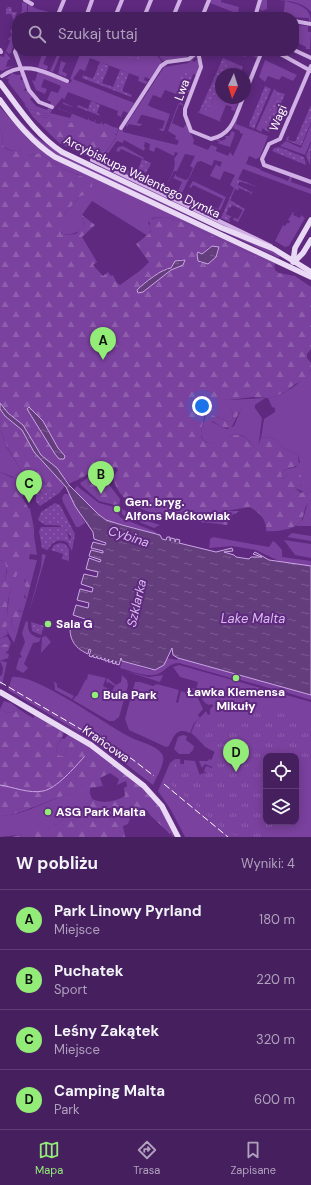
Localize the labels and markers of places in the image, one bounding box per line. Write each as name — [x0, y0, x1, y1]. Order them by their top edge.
pin: A — [90, 327, 116, 360]
pin: B — [88, 461, 114, 494]
pin: C — [16, 470, 42, 503]
place label: Gen. bryg. Alfons Maćkowiak — [125, 494, 231, 524]
marker: Gen. bryg. Alfons Maćkowiak — [112, 504, 122, 514]
place label: Sala G — [56, 616, 93, 632]
marker: Sala G — [43, 619, 53, 629]
marker: Ławka Klemensa Mikuły — [231, 673, 241, 683]
place label: Ławka Klemensa Mikuły — [187, 684, 285, 714]
place label: Bula Park — [103, 687, 157, 703]
marker: Bula Park — [90, 690, 100, 700]
pin: D — [223, 739, 249, 772]
place label: ASG Park Malta — [56, 804, 146, 820]
marker: ASG Park Malta — [43, 807, 53, 817]

